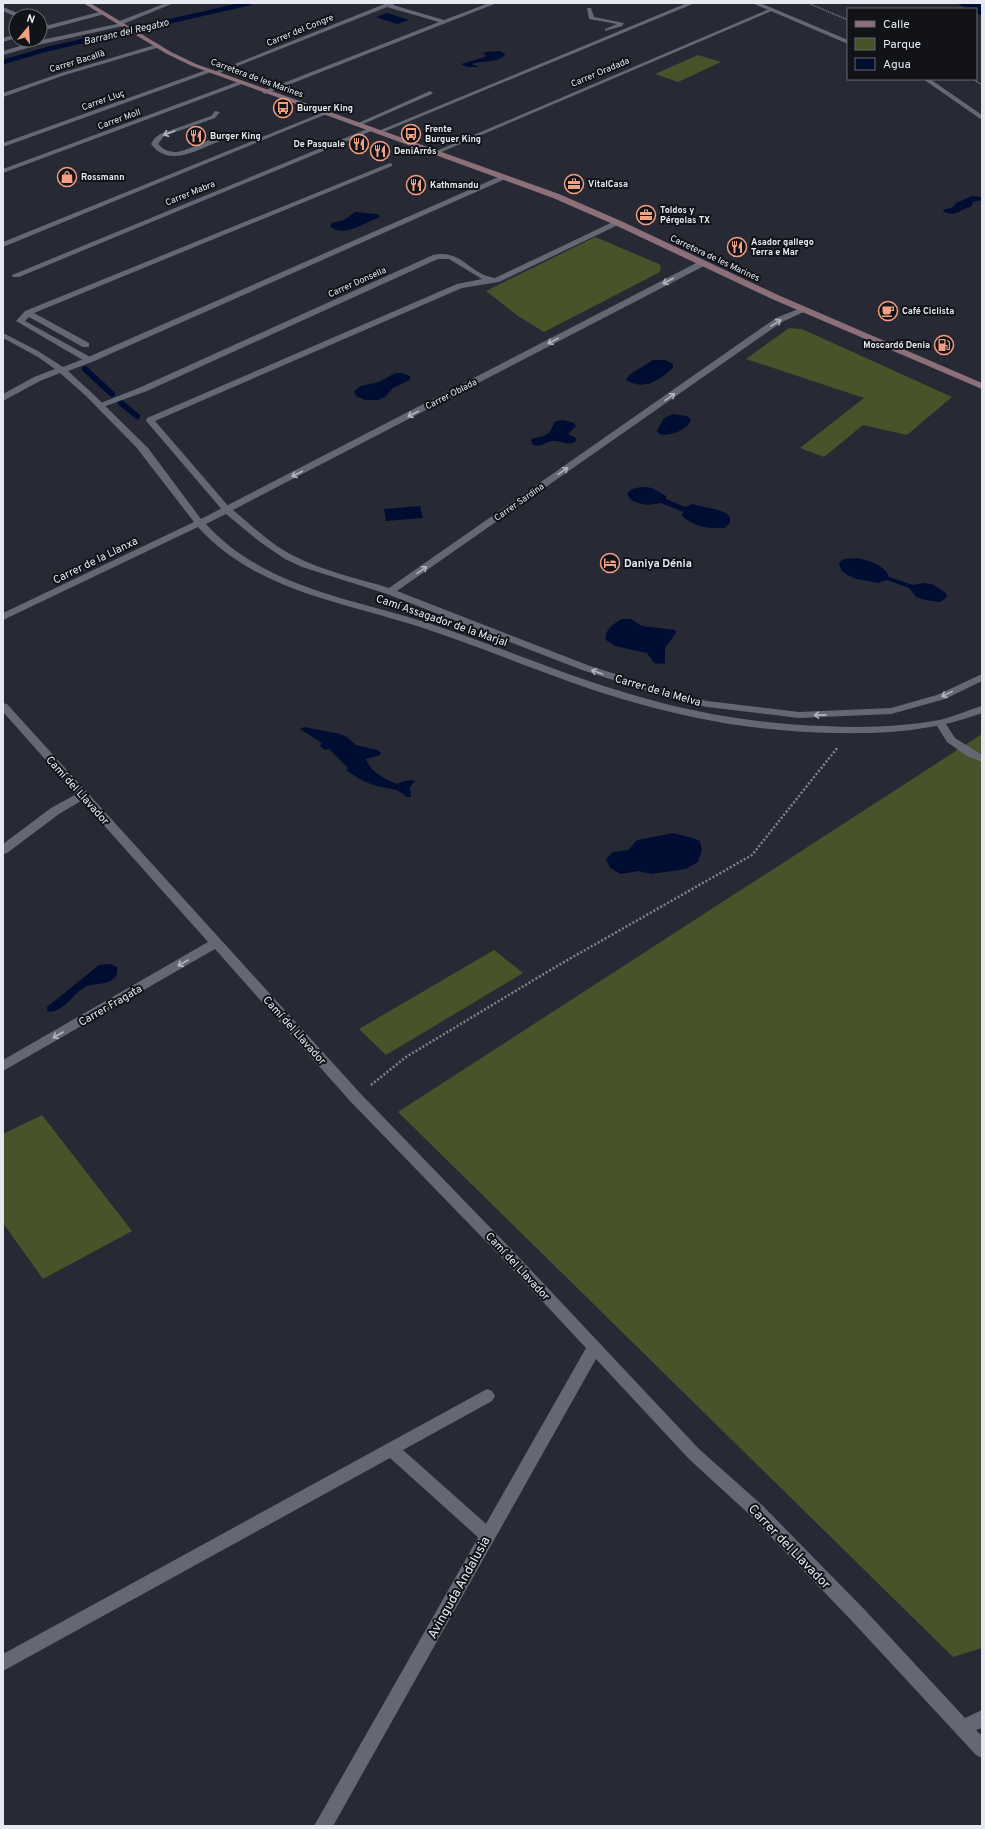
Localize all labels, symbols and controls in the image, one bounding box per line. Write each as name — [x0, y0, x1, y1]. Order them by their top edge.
north arrow — [8, 8, 48, 48]
legend — [847, 8, 977, 80]
text: N — [25, 12, 37, 27]
street label: Carrer del Congre — [265, 12, 336, 49]
water label: Barranc del Regatxo — [83, 16, 171, 49]
text: Calle — [883, 17, 910, 33]
text: Parque — [883, 37, 921, 53]
street label: Carrer Bacallà — [48, 48, 106, 75]
street label: Carrer Oradada — [569, 55, 631, 90]
street label: Carretera de les Marines — [209, 57, 305, 100]
text: Agua — [883, 57, 911, 73]
street label: Carrer Lluç — [80, 87, 127, 113]
bus stop icon: Burguer King — [272, 97, 294, 119]
place label: Burguer King — [297, 103, 353, 114]
street label: Carrer Moll — [96, 107, 142, 132]
bus stop icon: Frente Burguer King — [400, 123, 422, 145]
place label: Frente Burguer King — [425, 124, 481, 145]
restaurant icon: Burger King — [185, 125, 207, 147]
one-way arrow — [163, 130, 175, 138]
place label: Burger King — [210, 131, 261, 142]
restaurant icon: De Pasquale — [348, 133, 370, 155]
place label: De Pasquale — [293, 139, 345, 150]
restaurant icon: DeniArrós — [369, 140, 391, 162]
place label: DeniArrós — [394, 146, 436, 157]
shop icon: Rossmann — [56, 166, 78, 188]
place label: Rossmann — [81, 172, 124, 183]
office icon: VitalCasa — [563, 173, 585, 195]
restaurant icon: Kathmandu — [405, 174, 427, 196]
street label: Carrer Mabra — [164, 178, 217, 208]
place label: VitalCasa — [588, 179, 628, 190]
place label: Kathmandu — [430, 180, 479, 191]
office icon: Toldos y Pérgolas TX — [635, 204, 657, 226]
place label: Toldos y Pérgolas TX — [660, 205, 710, 226]
street label: Carretera de les Marines — [668, 233, 761, 284]
restaurant icon: Asador gallego Terra e Mar — [726, 236, 748, 258]
place label: Asador gallego Terra e Mar — [751, 237, 814, 258]
street label: Carrer Donsella — [326, 265, 388, 300]
one-way arrow — [662, 278, 674, 285]
cafe icon: Café Ciclista — [877, 300, 899, 322]
place label: Café Ciclista — [902, 306, 954, 317]
one-way arrow — [771, 318, 782, 327]
fuel station icon: Moscardó Denia — [933, 334, 955, 356]
one-way arrow — [547, 338, 559, 345]
place label: Moscardó Denia — [863, 340, 930, 351]
street label: Carrer Oblada — [424, 377, 479, 412]
one-way arrow — [664, 393, 675, 401]
one-way arrow — [407, 411, 419, 418]
one-way arrow — [558, 467, 569, 475]
one-way arrow — [291, 470, 303, 478]
street label: Carrer Sardina — [492, 481, 547, 524]
street label: Carrer de la Llanxa — [51, 534, 140, 587]
hotel icon: Daniya Dénia — [599, 552, 621, 574]
place label: Daniya Dénia — [624, 557, 692, 571]
one-way arrow — [417, 566, 428, 574]
street label: Camí Assagador de la Marjal — [374, 592, 509, 650]
one-way arrow — [591, 668, 604, 675]
street label: Carrer de la Melva — [613, 672, 703, 710]
one-way arrow — [941, 691, 953, 698]
one-way arrow — [814, 711, 827, 719]
street label: Camí del Llavador — [43, 753, 112, 829]
one-way arrow — [177, 959, 189, 967]
street label: Carrer Fragata — [76, 982, 145, 1030]
street label: Camí del Llavador — [260, 993, 329, 1069]
one-way arrow — [52, 1031, 64, 1039]
street label: Camí del Llavador — [482, 1230, 553, 1304]
street label: Carrer del Llavador — [744, 1502, 833, 1593]
street label: Avinguda Andalusia — [425, 1534, 494, 1642]

